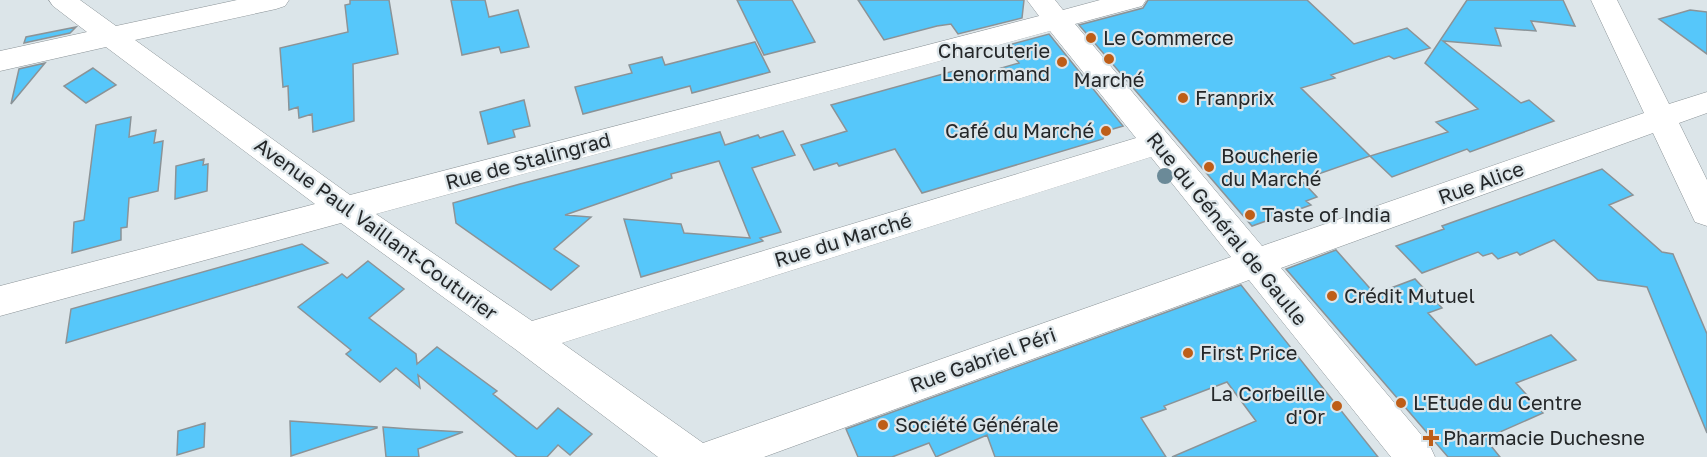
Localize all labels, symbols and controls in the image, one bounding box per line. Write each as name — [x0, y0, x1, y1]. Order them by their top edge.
place label: Le Commerce — [1103, 25, 1234, 49]
marker: Le Commerce — [1084, 31, 1098, 45]
place label: Charcuterie Lenormand — [938, 38, 1050, 85]
marker: Marché — [1102, 52, 1116, 66]
marker: Charcuterie Lenormand — [1055, 55, 1069, 69]
place label: Marché — [1074, 67, 1144, 91]
place label: Franprix — [1195, 85, 1275, 109]
marker: Franprix — [1176, 91, 1190, 105]
place label: Café du Marché — [945, 118, 1094, 142]
marker: Café du Marché — [1099, 124, 1113, 138]
street label: Rue de Stalingrad — [443, 126, 613, 194]
street label: Rue du Général de Gaulle — [1142, 127, 1313, 330]
street label: Avenue Paul Vaillant-Couturier — [251, 132, 503, 324]
place label: Boucherie du Marché — [1221, 143, 1321, 190]
street label: Rue Alice — [1435, 156, 1527, 209]
marker: Boucherie du Marché — [1202, 160, 1216, 174]
place label: Taste of India — [1262, 202, 1391, 226]
street label: Rue du Marché — [771, 207, 914, 271]
marker: Taste of India — [1243, 208, 1257, 222]
place label: Crédit Mutuel — [1344, 283, 1475, 307]
marker: Crédit Mutuel — [1325, 289, 1339, 303]
street label: Rue Gabriel Péri — [906, 322, 1059, 397]
place label: First Price — [1200, 340, 1297, 364]
marker: First Price — [1181, 346, 1195, 360]
place label: La Corbeille d'Or — [1210, 381, 1325, 428]
place label: L'Etude du Centre — [1413, 390, 1582, 414]
marker: L'Etude du Centre — [1394, 396, 1408, 410]
marker: La Corbeille d'Or — [1330, 399, 1344, 413]
place label: Société Générale — [895, 412, 1059, 436]
marker: Société Générale — [876, 418, 890, 432]
place label: Pharmacie Duchesne — [1443, 425, 1645, 449]
marker: Pharmacie Duchesne — [1424, 431, 1438, 445]

